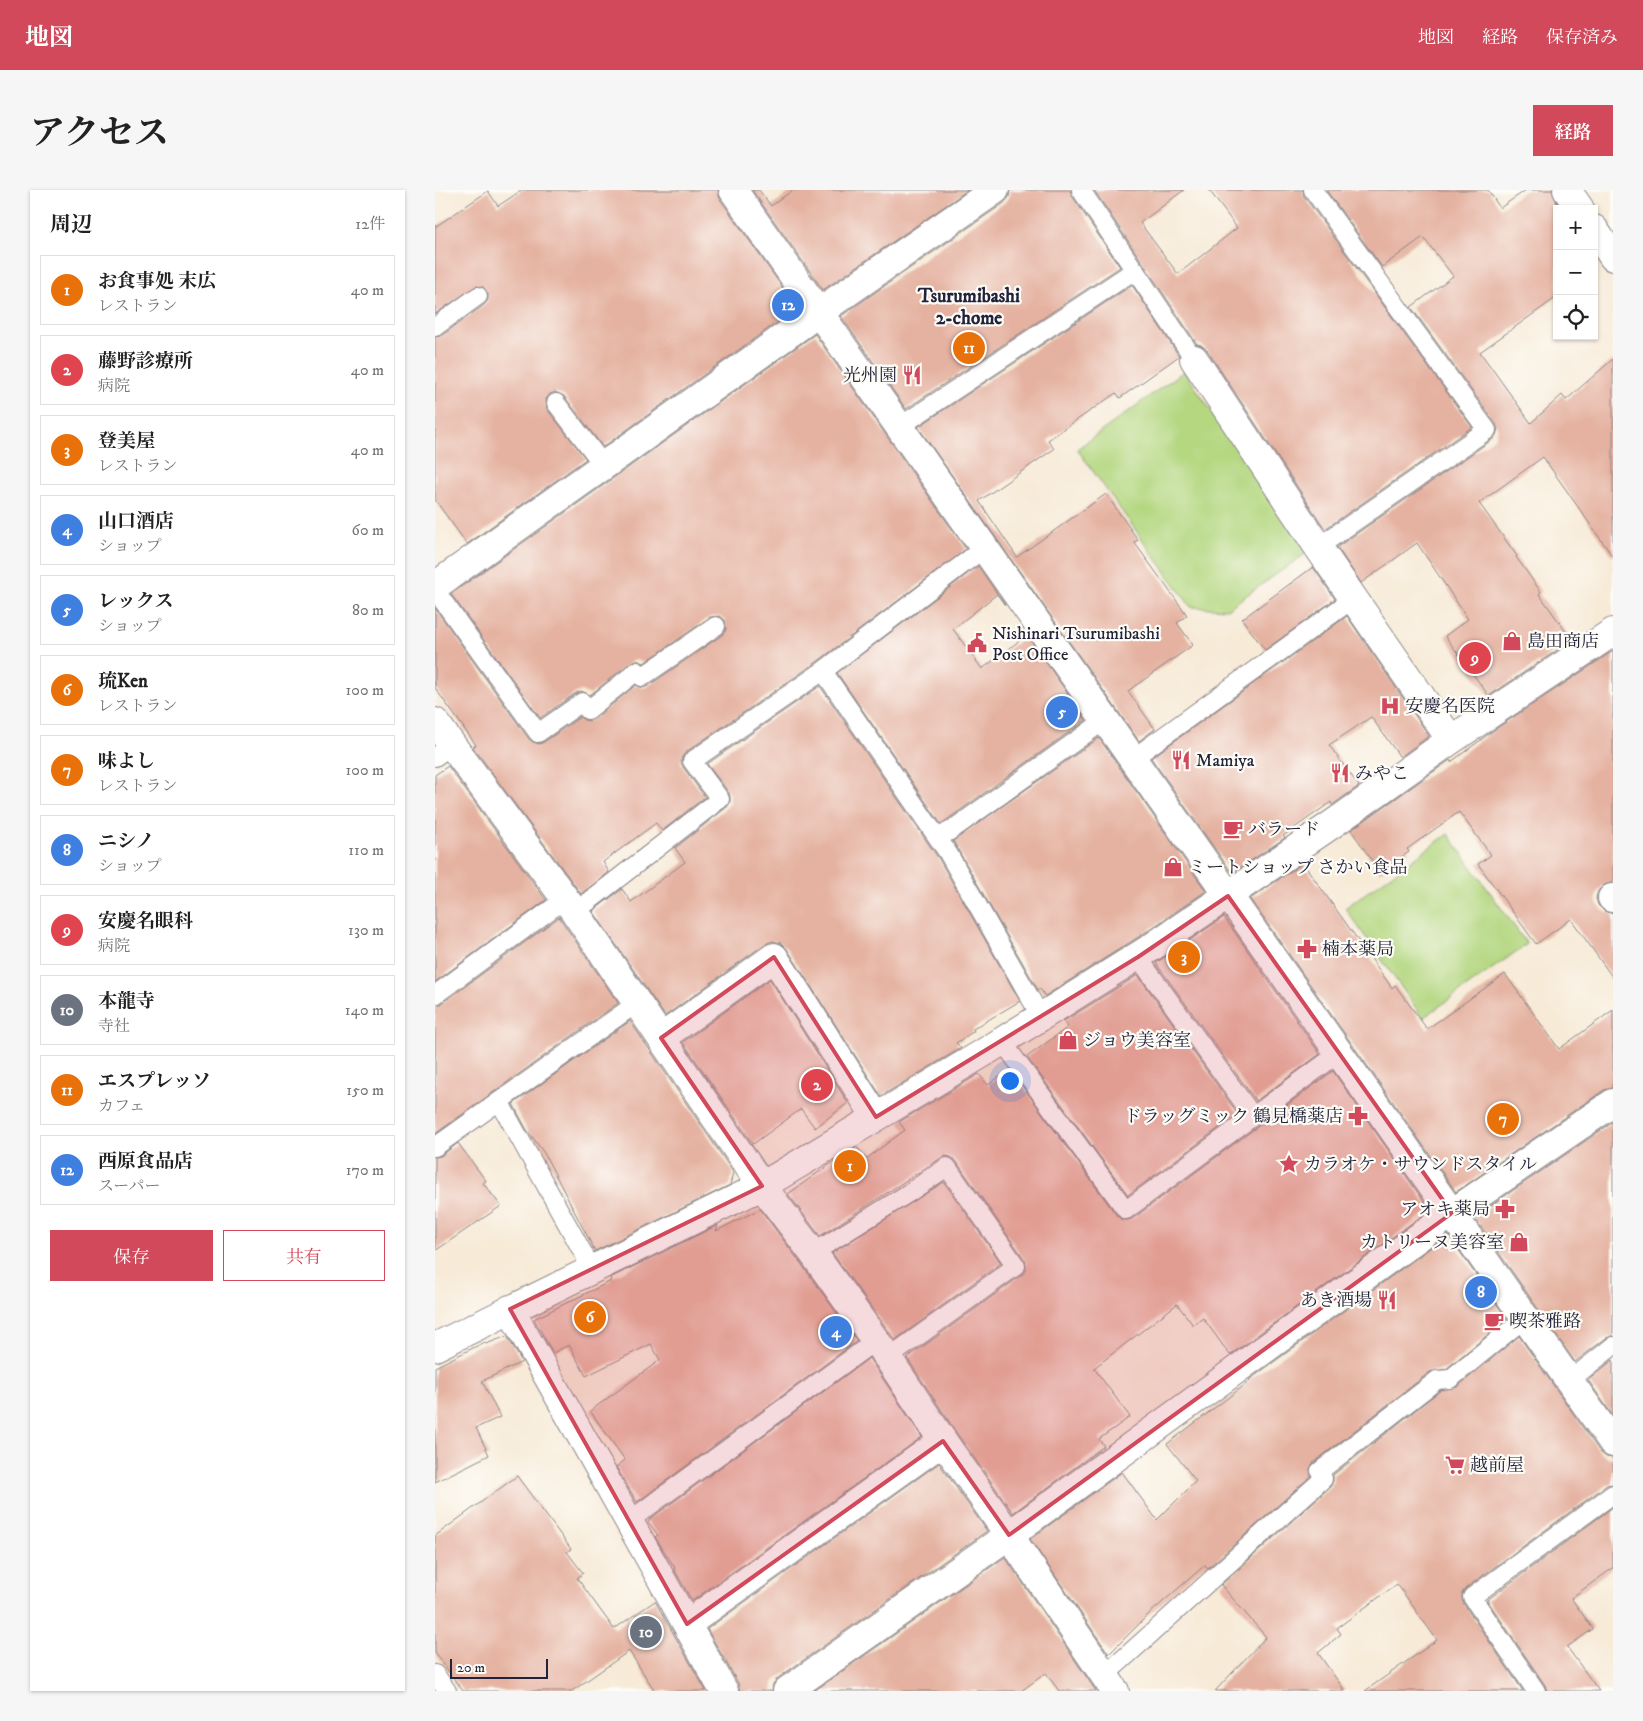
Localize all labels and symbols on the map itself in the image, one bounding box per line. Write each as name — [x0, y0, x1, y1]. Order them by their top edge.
district label: Tsurumibashi 2-chome — [917, 285, 1020, 330]
pin: 12 — [772, 286, 804, 324]
pin: 11 — [953, 329, 985, 367]
restaurant icon: 光州園 — [901, 364, 923, 386]
place label: 光州園 — [843, 365, 897, 387]
place label: Nishinari Tsurumibashi Post Office — [992, 623, 1160, 666]
shop icon: 島田商店 — [1501, 630, 1523, 652]
place label: 島田商店 — [1527, 631, 1599, 653]
public building icon: Nishinari Tsurumibashi Post Office — [966, 632, 988, 654]
pin: 9 — [1459, 639, 1491, 677]
pin: 5 — [1046, 693, 1078, 731]
hospital icon: 安慶名医院 — [1379, 695, 1401, 717]
place label: 安慶名医院 — [1405, 696, 1495, 718]
restaurant icon: Mamiya — [1170, 749, 1192, 771]
place label: Mamiya — [1196, 750, 1255, 772]
restaurant icon: みやこ — [1329, 762, 1351, 784]
place label: みやこ — [1355, 763, 1409, 785]
cafe icon: バラード — [1222, 818, 1244, 840]
place label: バラード — [1248, 819, 1320, 841]
shop icon: ミートショップ さかい食品 — [1162, 856, 1184, 878]
place label: ミートショップ さかい食品 — [1188, 857, 1408, 879]
pin: 3 — [1168, 938, 1200, 976]
pharmacy icon: 楠本薬局 — [1296, 938, 1318, 960]
place label: 楠本薬局 — [1322, 939, 1394, 961]
shop icon: ジョウ美容室 — [1057, 1029, 1079, 1051]
place label: ジョウ美容室 — [1083, 1030, 1191, 1052]
pin: 2 — [801, 1066, 833, 1104]
your location — [997, 1068, 1023, 1094]
pin: 7 — [1487, 1100, 1519, 1138]
pharmacy icon: ドラッグミック 鶴見橋薬店 — [1347, 1105, 1369, 1127]
place label: ドラッグミック 鶴見橋薬店 — [1124, 1106, 1343, 1128]
pin: 1 — [834, 1147, 866, 1185]
place icon: カラオケ・サウンドスタイル — [1278, 1153, 1300, 1175]
place label: カラオケ・サウンドスタイル — [1304, 1154, 1537, 1176]
pharmacy icon: アオキ薬局 — [1494, 1198, 1516, 1220]
place label: アオキ薬局 — [1400, 1199, 1490, 1221]
shop icon: カトリーヌ美容室 — [1508, 1231, 1530, 1253]
place label: カトリーヌ美容室 — [1360, 1232, 1504, 1254]
pin: 8 — [1465, 1273, 1497, 1311]
restaurant icon: あき酒場 — [1376, 1289, 1398, 1311]
place label: あき酒場 — [1300, 1290, 1372, 1312]
pin: 6 — [574, 1298, 606, 1336]
cafe icon: 喫茶雅路 — [1483, 1310, 1505, 1332]
place label: 喫茶雅路 — [1509, 1311, 1581, 1333]
pin: 4 — [820, 1313, 852, 1351]
supermarket icon: 越前屋 — [1444, 1454, 1466, 1476]
place label: 越前屋 — [1470, 1455, 1524, 1477]
pin: 10 — [630, 1613, 662, 1651]
scale bar — [450, 1656, 547, 1679]

